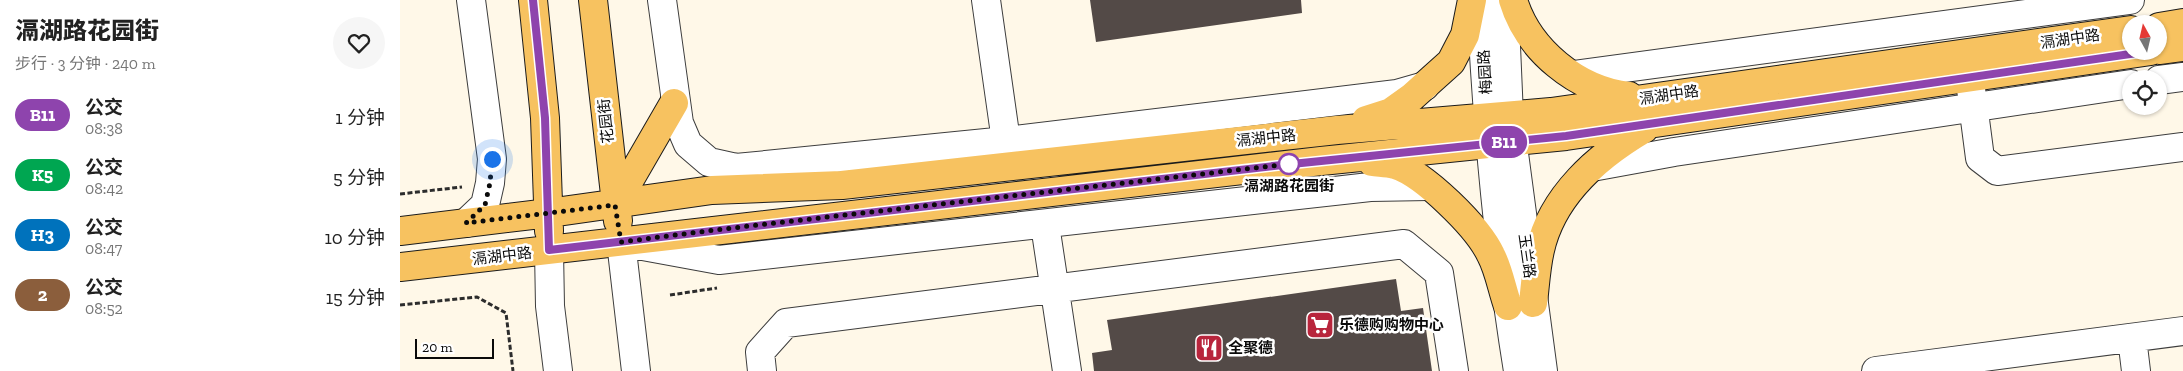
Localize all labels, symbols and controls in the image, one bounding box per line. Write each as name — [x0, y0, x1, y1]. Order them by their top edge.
north arrow — [2122, 15, 2168, 60]
map controls — [2122, 15, 2167, 115]
text: 滆湖路花园街 — [15, 16, 159, 45]
button: heart — [333, 17, 385, 69]
street label: 滆湖中路 — [2039, 26, 2101, 52]
street label: 梅园路 — [1475, 49, 1495, 95]
text: 步行 · 3 分钟 · 240 m — [15, 54, 156, 73]
button: locate — [2122, 70, 2167, 115]
street label: 滆湖中路 — [1638, 82, 1700, 108]
text: 公交 — [85, 96, 123, 119]
street label: 花园街 — [595, 98, 617, 144]
text: B11 — [30, 104, 55, 126]
text: 1 分钟 — [335, 106, 385, 129]
text: 08:38 — [85, 119, 123, 138]
street label: 滆湖中路 — [1235, 126, 1297, 150]
line badge: B11 — [1475, 126, 1533, 158]
text: B11 — [1491, 131, 1517, 153]
your location — [480, 147, 505, 172]
marker: 滆湖路花园街 — [1278, 153, 1300, 175]
text: 公交 — [85, 156, 123, 179]
text: K5 — [32, 164, 53, 186]
text: 5 分钟 — [333, 166, 385, 189]
place label: 滆湖路花园街 — [1244, 177, 1334, 195]
text: 08:42 — [85, 179, 123, 198]
text: 公交 — [85, 216, 123, 239]
text: H3 — [31, 224, 54, 246]
text: 10 分钟 — [324, 226, 385, 249]
street label: 玉兰路 — [1515, 232, 1539, 280]
text: 08:47 — [85, 239, 122, 258]
street label: 滆湖中路 — [471, 243, 533, 269]
text: 公交 — [85, 276, 123, 299]
text: 2 — [38, 284, 47, 306]
text: 15 分钟 — [326, 286, 385, 309]
text: 08:52 — [85, 299, 123, 318]
supermarket icon: 乐德购购物中心 — [1305, 310, 1335, 340]
place label: 乐德购购物中心 — [1339, 316, 1444, 334]
restaurant icon: 全聚德 — [1194, 333, 1224, 363]
scale bar — [415, 336, 494, 359]
text: 20 m — [422, 339, 453, 356]
place label: 全聚德 — [1228, 339, 1273, 357]

